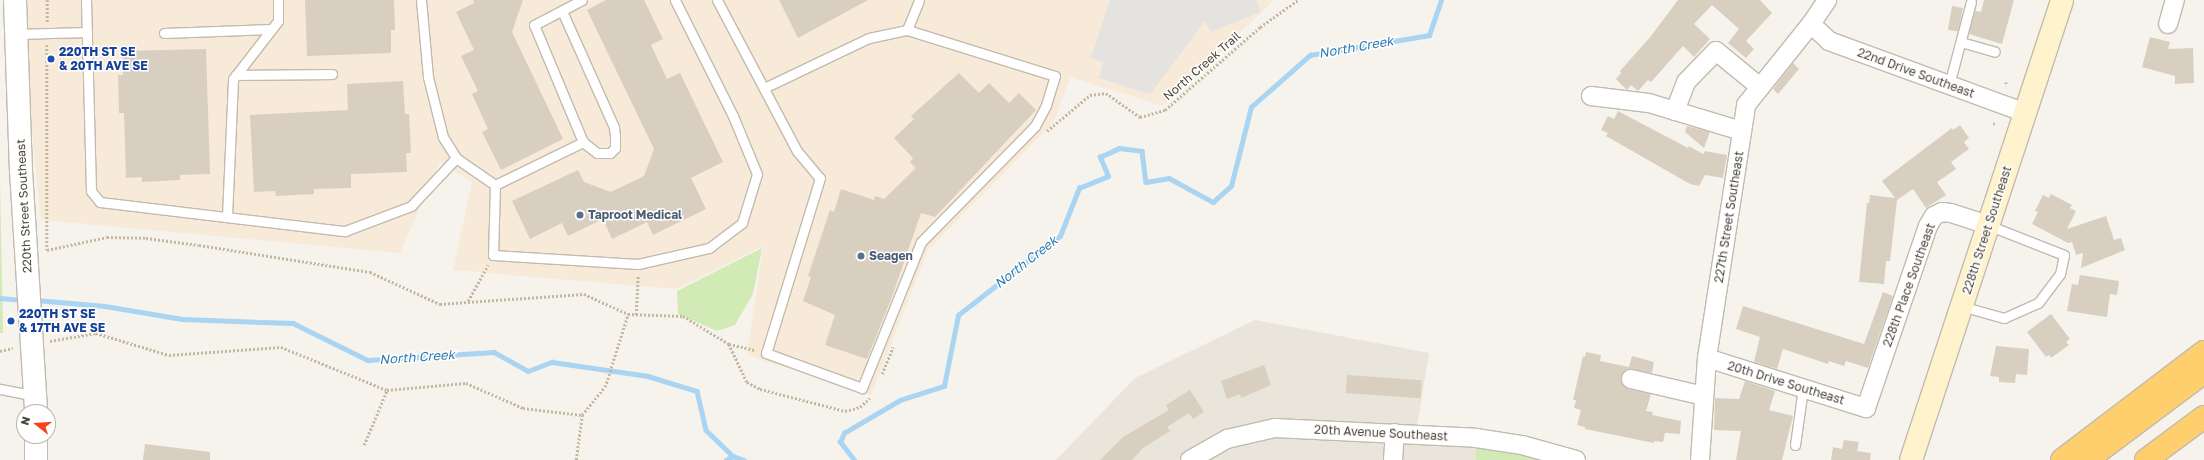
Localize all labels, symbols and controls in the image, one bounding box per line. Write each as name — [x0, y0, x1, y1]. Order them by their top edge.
street label: North Creek Trail — [1160, 29, 1244, 103]
water label: North Creek — [1317, 33, 1395, 61]
place label: 220TH ST SE & 20TH AVE SE — [59, 45, 148, 73]
street label: 22nd Drive Southeast — [1855, 45, 1977, 101]
marker: 220TH ST SE & 20TH AVE SE — [46, 54, 56, 64]
street label: 220th Street Southeast — [13, 139, 35, 273]
street label: 227th Street Southeast — [1711, 150, 1747, 284]
street label: 228th Street Southeast — [1959, 164, 2015, 296]
place label: Taproot Medical — [588, 208, 682, 222]
marker: Taproot Medical — [575, 210, 585, 220]
street label: 228th Place Southeast — [1880, 221, 1938, 349]
water label: North Creek — [991, 233, 1061, 291]
place label: Seagen — [869, 249, 913, 263]
marker: Seagen — [856, 251, 866, 261]
place label: 220TH ST SE & 17TH AVE SE — [19, 307, 105, 335]
marker: 220TH ST SE & 17TH AVE SE — [6, 316, 16, 326]
water label: North Creek — [379, 347, 455, 367]
street label: 20th Drive Southeast — [1726, 358, 1846, 408]
north arrow — [16, 404, 56, 444]
text: N — [18, 415, 32, 427]
street label: 20th Avenue Southeast — [1314, 422, 1448, 444]

